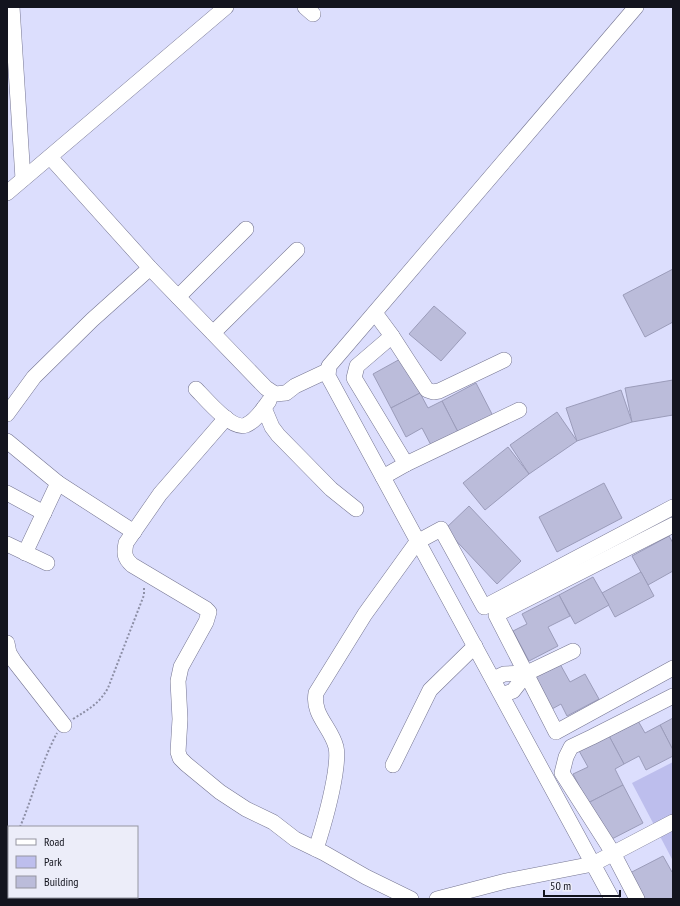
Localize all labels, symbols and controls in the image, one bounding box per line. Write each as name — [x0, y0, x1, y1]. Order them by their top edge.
legend — [8, 826, 138, 898]
text: Road — [44, 834, 64, 849]
text: Park — [44, 854, 62, 869]
scale bar — [544, 872, 620, 898]
text: Building — [44, 874, 79, 889]
text: 50 m — [550, 878, 571, 893]

